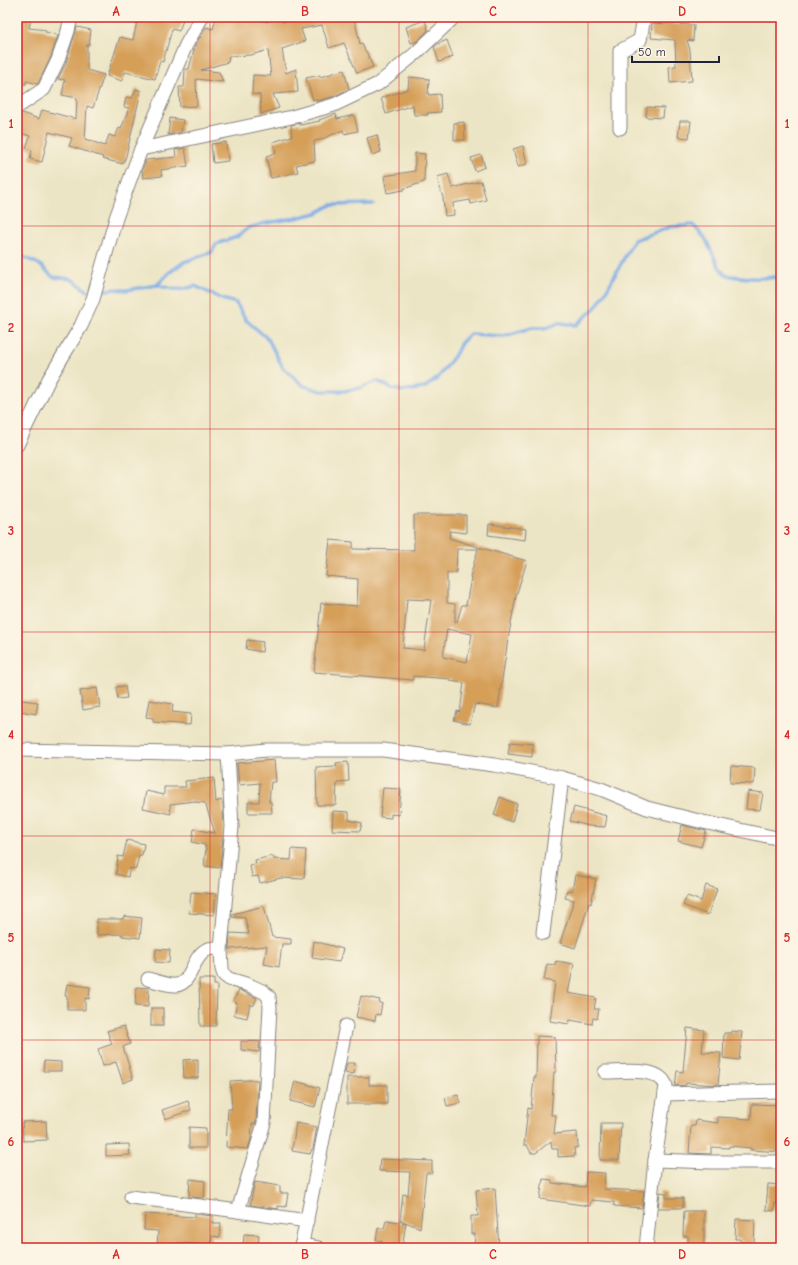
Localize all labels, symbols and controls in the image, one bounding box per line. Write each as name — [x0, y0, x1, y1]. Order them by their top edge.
text: A — [112, 4, 120, 19]
text: B — [301, 4, 309, 19]
text: C — [489, 4, 497, 19]
text: D — [678, 4, 686, 19]
scale bar — [632, 38, 719, 64]
text: 50 m — [638, 45, 666, 59]
text: 1 — [8, 116, 14, 131]
text: 1 — [784, 116, 790, 131]
text: 2 — [8, 320, 14, 335]
text: 2 — [784, 320, 790, 335]
text: 3 — [8, 523, 14, 538]
text: 3 — [784, 523, 790, 538]
text: 4 — [8, 727, 14, 742]
text: 4 — [784, 727, 790, 742]
text: 5 — [8, 930, 15, 945]
text: 5 — [784, 930, 791, 945]
text: 6 — [8, 1134, 15, 1149]
text: 6 — [784, 1134, 791, 1149]
text: A — [112, 1247, 120, 1262]
text: B — [301, 1247, 309, 1262]
text: C — [489, 1247, 497, 1262]
text: D — [678, 1247, 686, 1262]

